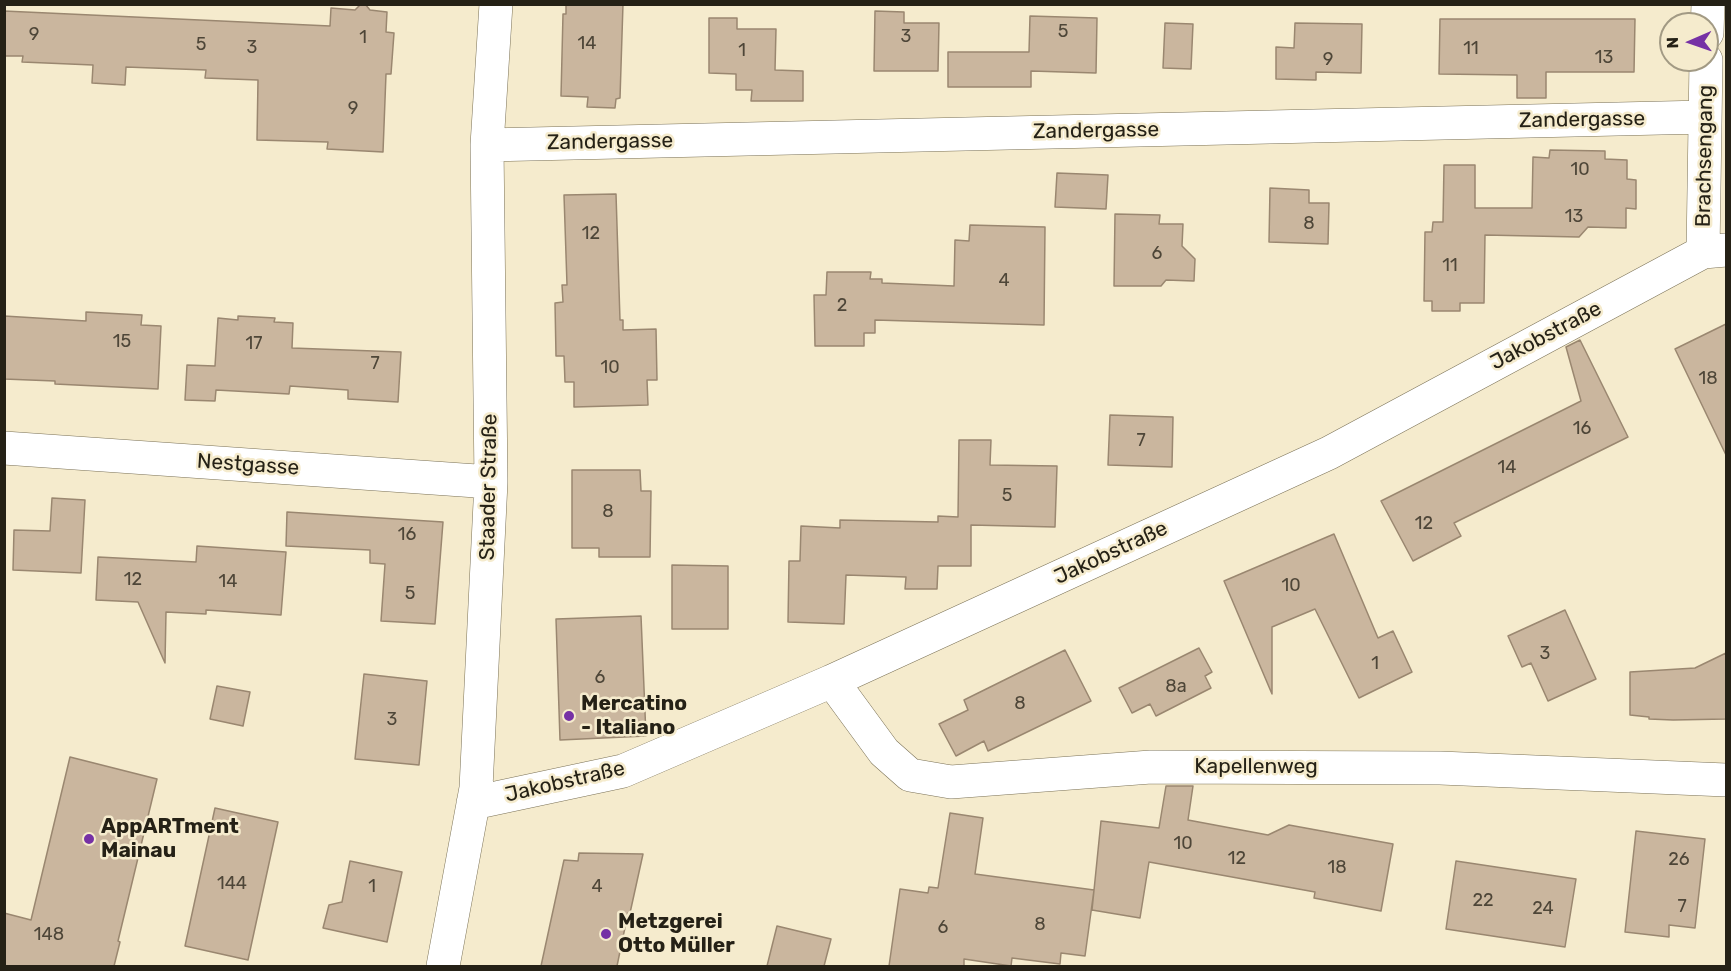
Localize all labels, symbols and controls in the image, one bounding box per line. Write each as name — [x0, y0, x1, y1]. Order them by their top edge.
north arrow — [1659, 12, 1719, 72]
house number: 5 — [1058, 21, 1068, 43]
house number: 9 — [29, 24, 39, 46]
house number: 3 — [901, 26, 911, 48]
house number: 1 — [359, 27, 367, 49]
house number: 14 — [578, 33, 596, 55]
house number: 5 — [196, 34, 206, 56]
text: N — [1663, 36, 1682, 49]
house number: 3 — [247, 37, 257, 59]
house number: 11 — [1463, 38, 1479, 60]
house number: 1 — [738, 40, 746, 62]
house number: 13 — [1595, 47, 1613, 69]
house number: 9 — [1323, 49, 1333, 71]
street label: Brachsengang — [1691, 85, 1719, 227]
house number: 9 — [348, 98, 358, 120]
street label: Zandergasse — [1519, 106, 1645, 134]
street label: Zandergasse — [1033, 117, 1159, 145]
street label: Zandergasse — [547, 128, 673, 156]
house number: 10 — [1570, 159, 1590, 181]
house number: 13 — [1565, 206, 1583, 228]
house number: 8 — [1303, 213, 1315, 235]
house number: 12 — [582, 223, 600, 245]
house number: 6 — [1152, 243, 1162, 265]
house number: 11 — [1442, 255, 1458, 277]
house number: 4 — [998, 270, 1010, 292]
house number: 2 — [837, 295, 847, 317]
street label: Jakobstraße — [1486, 296, 1606, 376]
house number: 15 — [113, 331, 131, 353]
house number: 17 — [246, 333, 262, 355]
house number: 7 — [370, 353, 380, 375]
house number: 10 — [600, 357, 620, 379]
house number: 18 — [1698, 368, 1718, 390]
street label: Staader Straße — [475, 413, 503, 561]
house number: 16 — [1573, 418, 1591, 440]
house number: 7 — [1136, 430, 1146, 452]
street label: Nestgasse — [196, 449, 300, 481]
house number: 14 — [1498, 457, 1516, 479]
house number: 5 — [1002, 485, 1012, 507]
house number: 8 — [602, 501, 614, 523]
house number: 12 — [1415, 513, 1433, 535]
street label: Jakobstraße — [1050, 516, 1172, 590]
house number: 16 — [398, 524, 416, 546]
house number: 12 — [124, 569, 142, 591]
house number: 14 — [219, 571, 237, 593]
house number: 10 — [1281, 575, 1301, 597]
house number: 5 — [405, 583, 415, 605]
house number: 3 — [1540, 643, 1550, 665]
house number: 1 — [1371, 653, 1379, 675]
house number: 6 — [595, 667, 605, 689]
house number: 8a — [1165, 676, 1187, 698]
place label: Mercatino - Italiano — [581, 691, 687, 741]
house number: 8 — [1014, 693, 1026, 715]
house number: 3 — [387, 709, 397, 731]
marker: Mercatino - Italiano — [562, 709, 576, 723]
street label: Kapellenweg — [1194, 754, 1318, 780]
street label: Jakobstraße — [503, 756, 627, 808]
place label: AppARTment Mainau — [101, 814, 239, 864]
marker: AppARTment Mainau — [82, 832, 96, 846]
house number: 10 — [1173, 833, 1193, 855]
house number: 12 — [1228, 848, 1246, 870]
house number: 26 — [1668, 849, 1690, 871]
house number: 18 — [1327, 857, 1347, 879]
house number: 144 — [217, 873, 247, 895]
house number: 1 — [368, 876, 376, 898]
house number: 4 — [591, 876, 603, 898]
house number: 22 — [1472, 890, 1494, 912]
house number: 7 — [1677, 896, 1687, 918]
house number: 24 — [1532, 898, 1554, 920]
place label: Metzgerei Otto Müller — [618, 909, 735, 959]
house number: 8 — [1034, 914, 1046, 936]
house number: 6 — [938, 917, 948, 939]
house number: 148 — [34, 924, 64, 946]
marker: Metzgerei Otto Müller — [599, 927, 613, 941]

